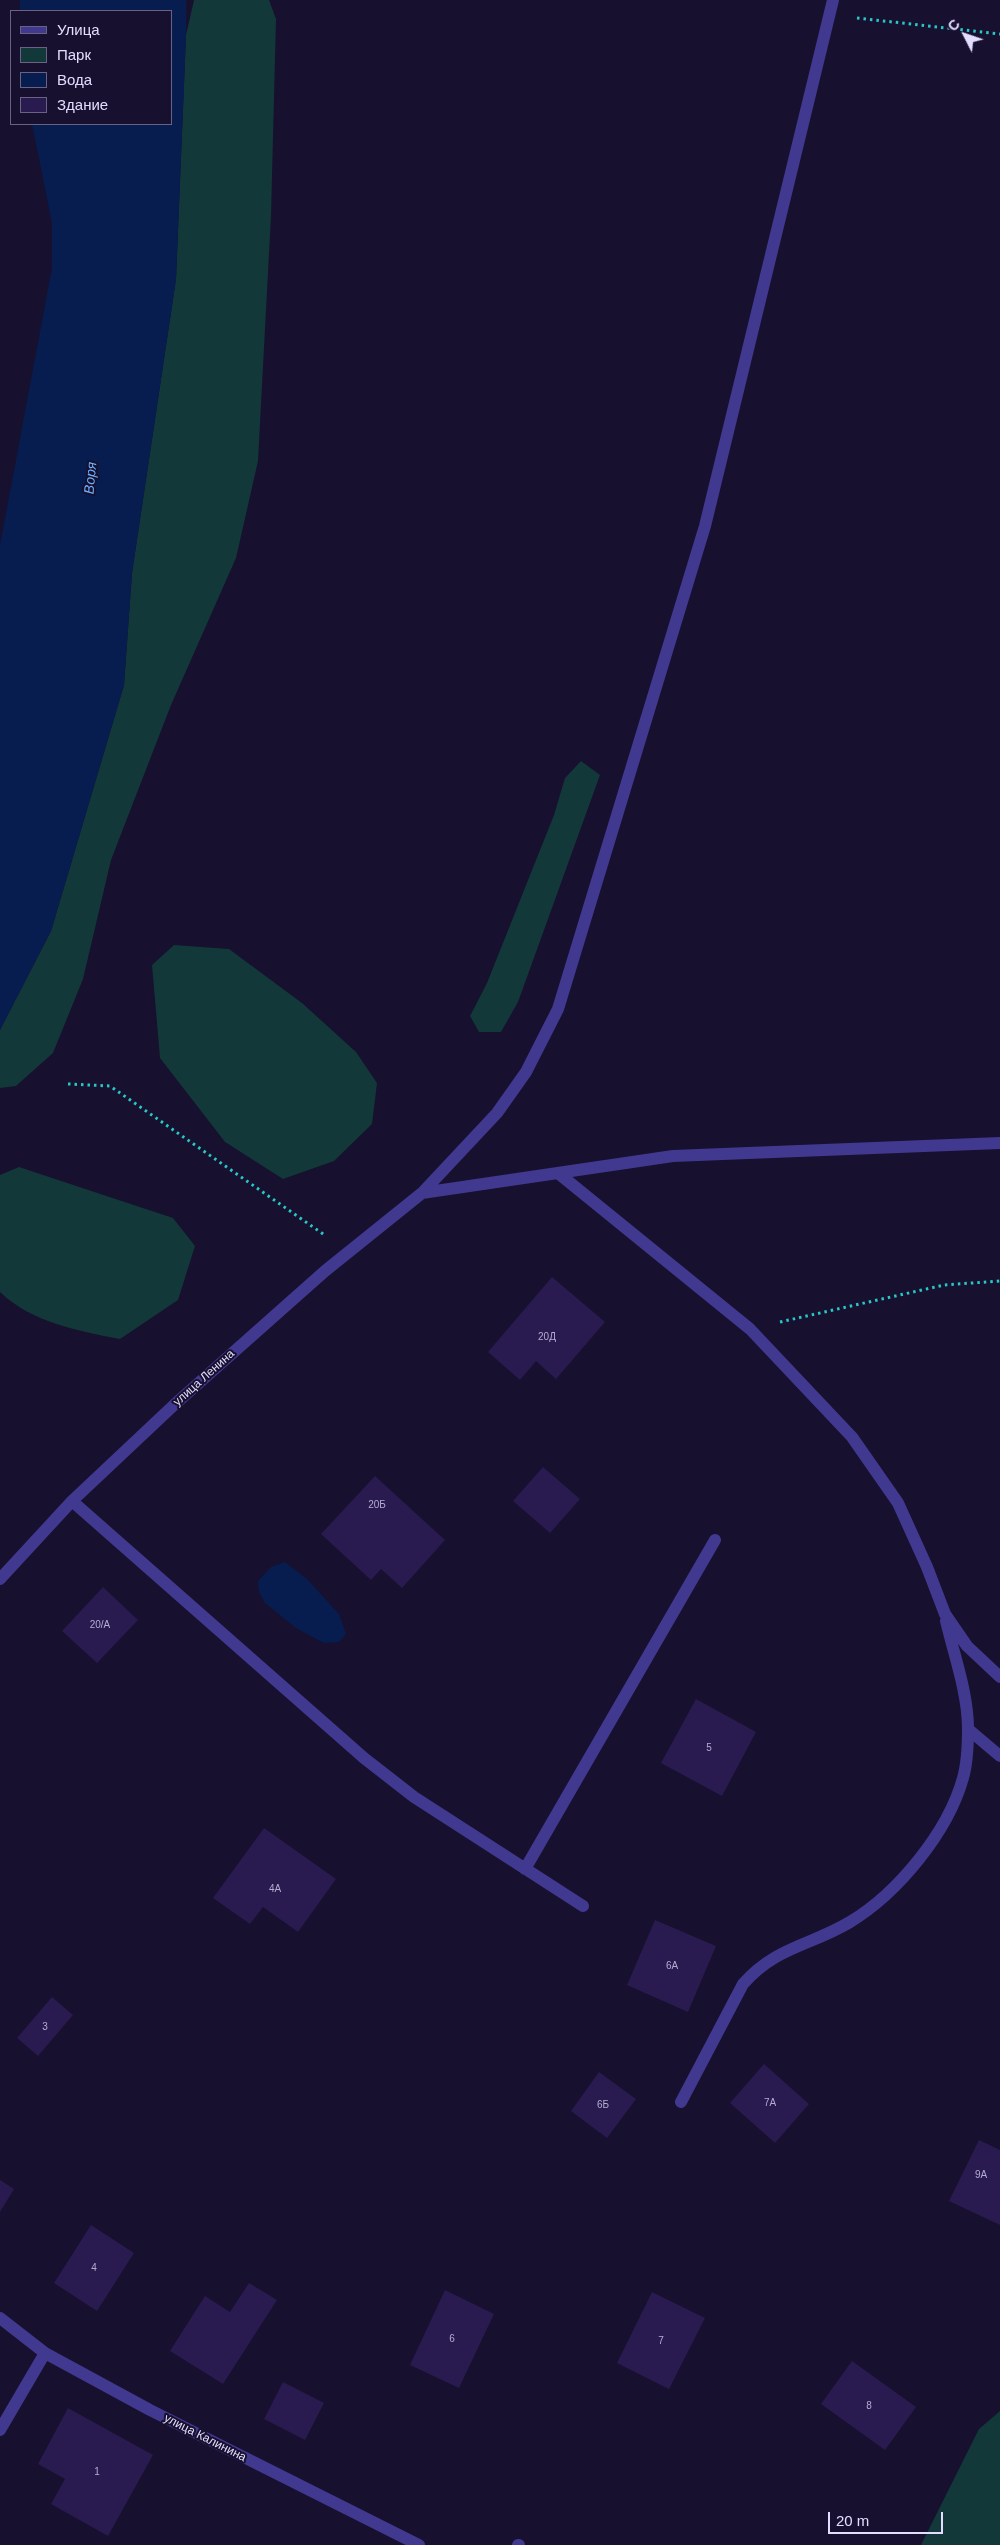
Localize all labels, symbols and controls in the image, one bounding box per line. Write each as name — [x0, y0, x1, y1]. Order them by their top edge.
legend — [10, 10, 172, 125]
north arrow — [940, 10, 990, 60]
text: С — [944, 16, 963, 34]
text: Улица — [57, 21, 100, 38]
text: Парк — [57, 46, 91, 63]
text: Вода — [57, 71, 92, 88]
text: Здание — [57, 96, 108, 113]
water label: Воря — [81, 461, 101, 495]
house number: 20Д — [538, 1331, 556, 1343]
street label: улица Ленина — [170, 1347, 238, 1409]
house number: 20Б — [368, 1499, 386, 1511]
house number: 20/А — [90, 1619, 110, 1631]
house number: 5 — [706, 1742, 712, 1754]
house number: 4А — [269, 1883, 281, 1895]
house number: 6А — [666, 1960, 678, 1972]
house number: 3 — [42, 2021, 48, 2033]
house number: 7А — [764, 2097, 776, 2109]
house number: 6Б — [597, 2099, 609, 2111]
house number: 9А — [975, 2169, 987, 2181]
house number: 4 — [91, 2262, 97, 2274]
house number: 6 — [449, 2333, 455, 2345]
house number: 7 — [658, 2335, 664, 2347]
house number: 8 — [866, 2400, 872, 2412]
street label: улица Калинина — [161, 2411, 249, 2465]
house number: 1 — [94, 2466, 100, 2478]
scale bar — [830, 2502, 945, 2534]
text: 20 m — [836, 2512, 869, 2529]

